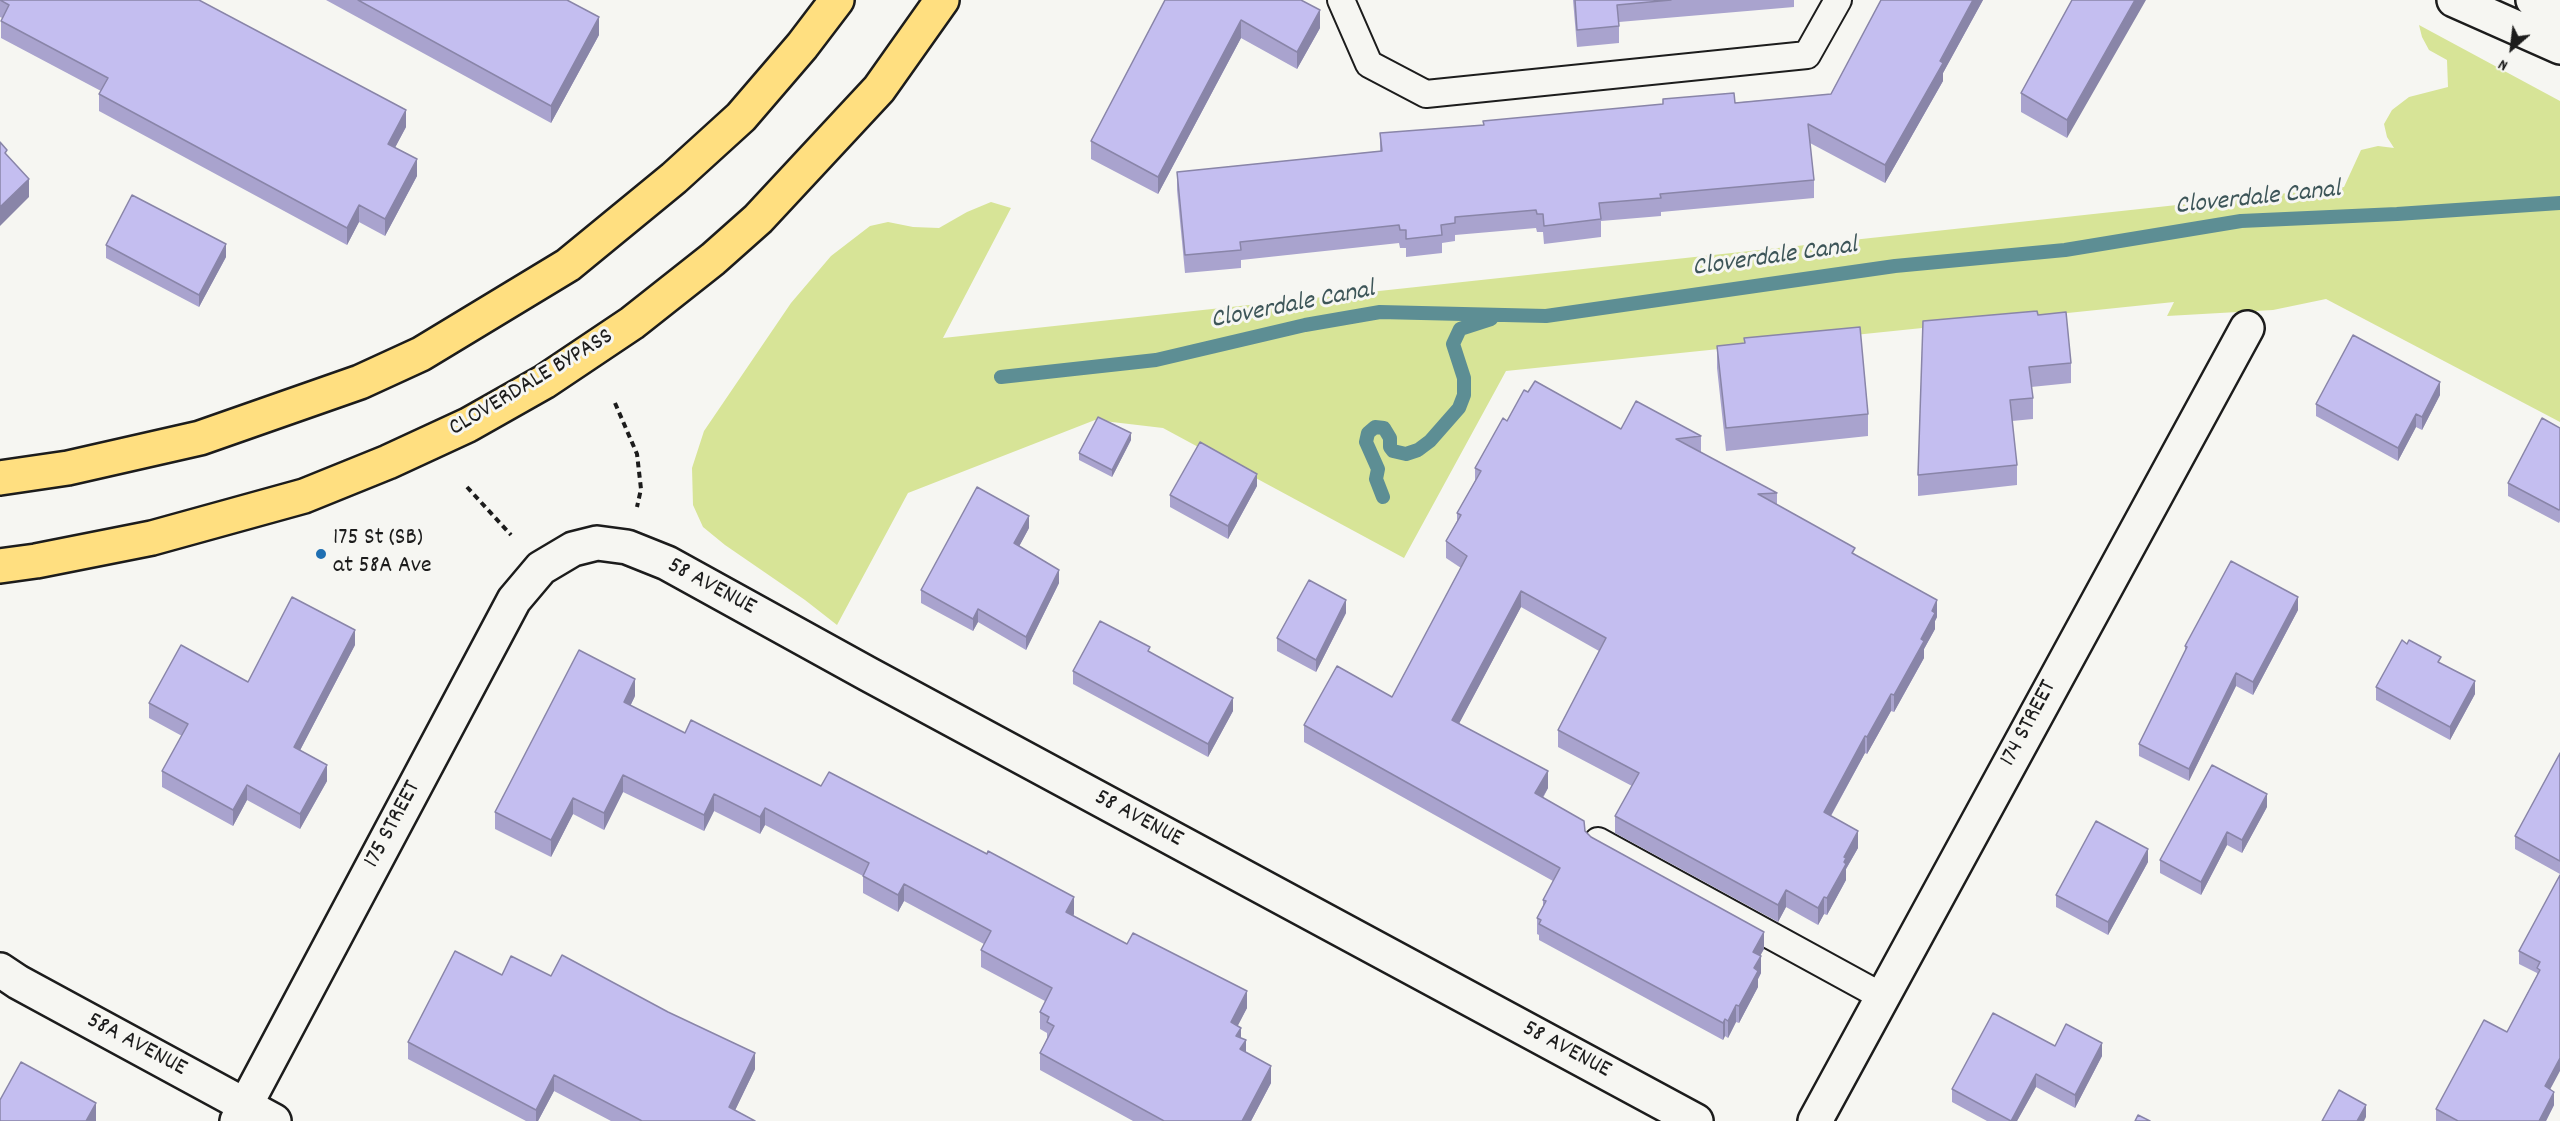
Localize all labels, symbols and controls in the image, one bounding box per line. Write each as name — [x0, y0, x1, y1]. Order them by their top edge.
north arrow — [2482, 18, 2542, 78]
text: N — [2494, 52, 2512, 76]
water label: Cloverdale Canal — [2174, 176, 2342, 224]
water label: Cloverdale Canal — [1691, 232, 1859, 286]
water label: Cloverdale Canal — [1209, 276, 1377, 338]
street label: CLOVERDALE BYPASS — [445, 324, 619, 444]
place label: 175 St (SB) at 58A Ave — [333, 526, 432, 582]
marker: 175 St (SB) at 58A Ave — [314, 547, 328, 561]
street label: 58 AVENUE — [662, 553, 760, 623]
street label: 174 STREET — [1995, 676, 2065, 772]
street label: 175 STREET — [359, 777, 429, 873]
street label: 58 AVENUE — [1089, 785, 1187, 855]
street label: 58A AVENUE — [81, 1008, 191, 1084]
street label: 58 AVENUE — [1517, 1016, 1615, 1086]

